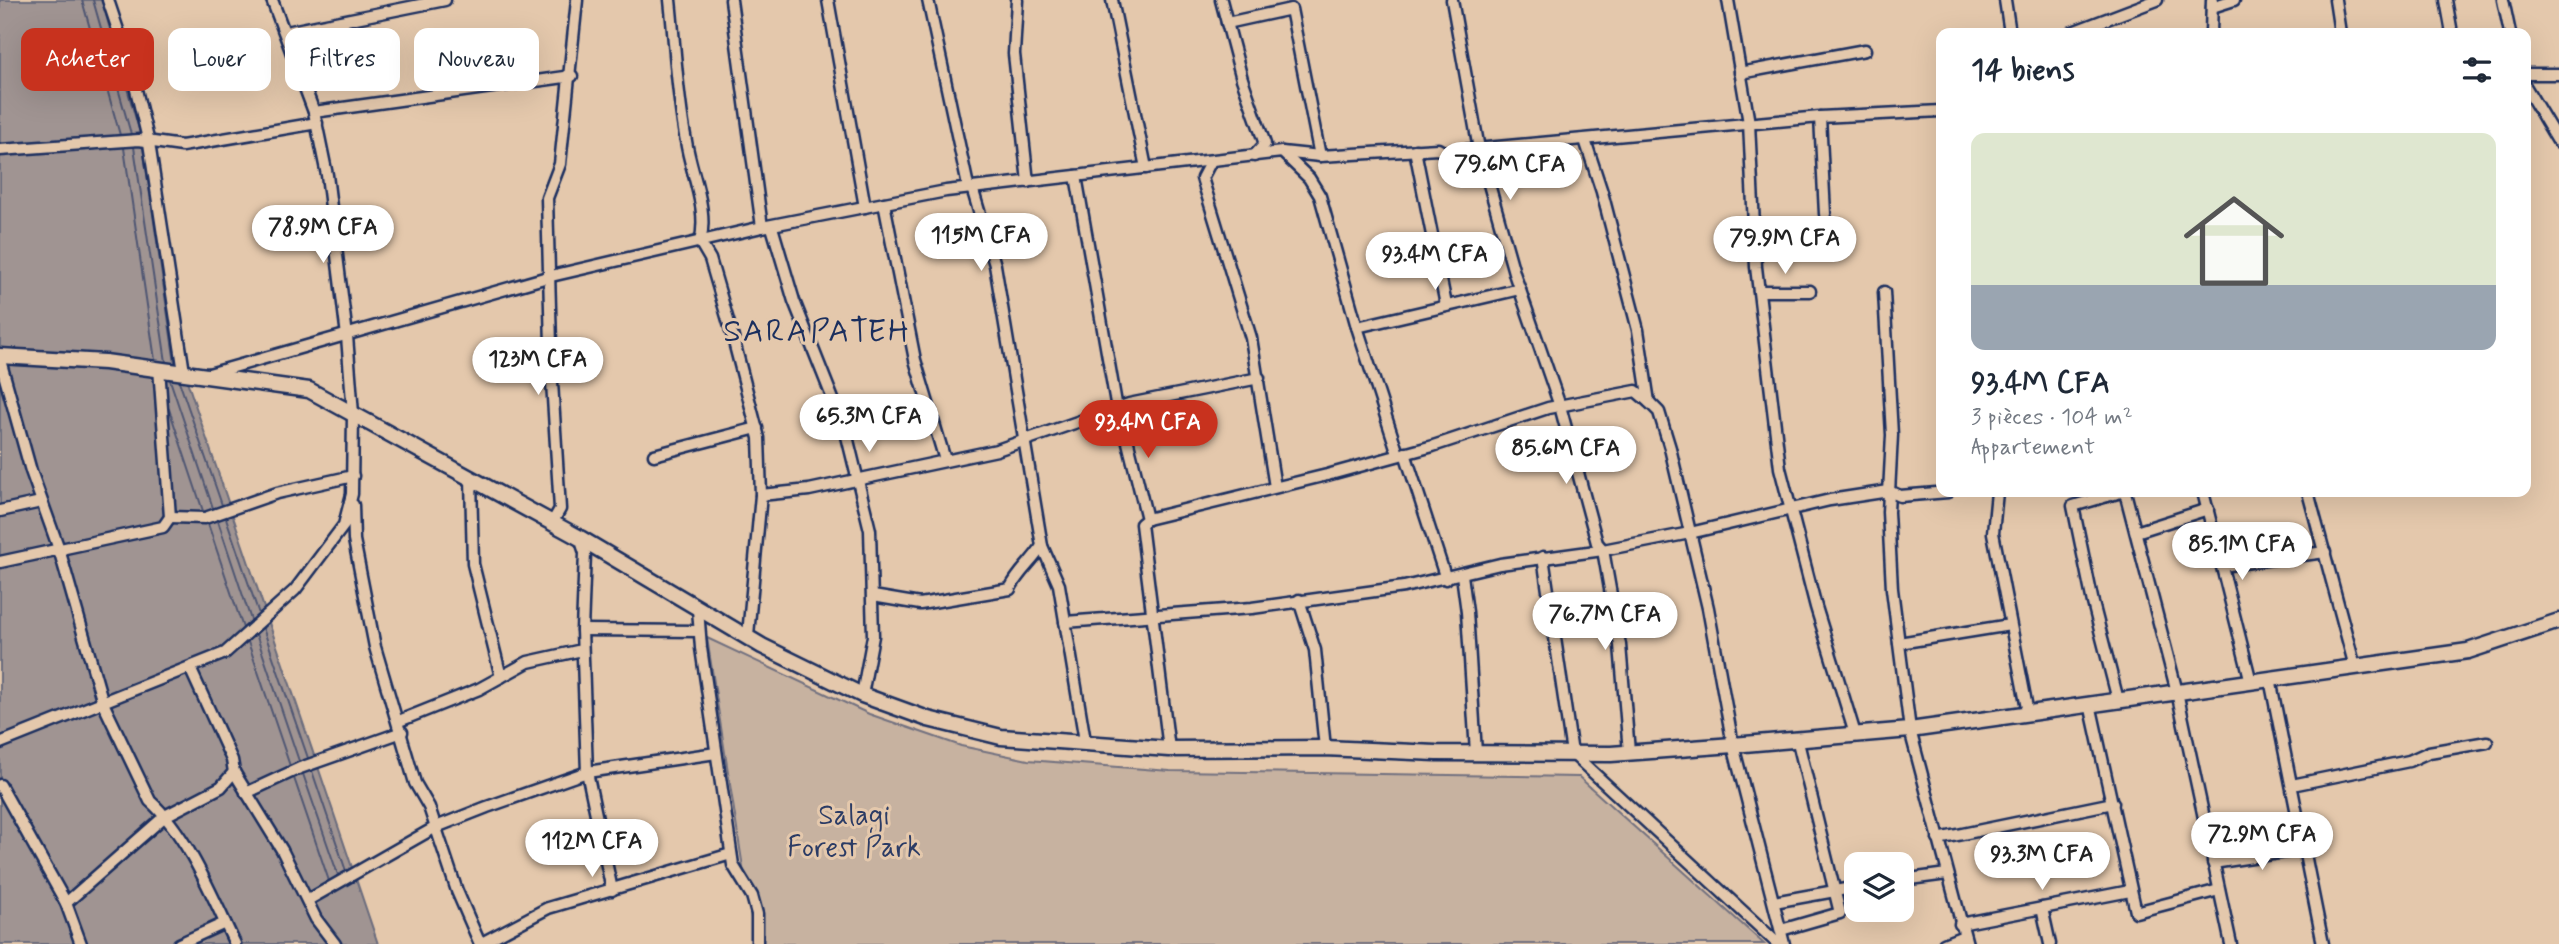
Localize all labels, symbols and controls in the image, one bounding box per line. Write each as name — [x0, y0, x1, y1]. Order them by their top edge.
chip: Acheter — [21, 28, 154, 91]
chip: Louer — [168, 28, 271, 91]
chip: Filtres — [285, 28, 400, 91]
chip: Nouveau — [414, 28, 539, 91]
text: 14 biens — [1971, 51, 2075, 90]
icon: filters — [2458, 51, 2496, 89]
pin: 79.6M CFA — [1430, 142, 1590, 202]
text: 79.6M CFA — [1454, 150, 1566, 180]
icon: home — [2171, 178, 2297, 304]
pin: 78.9M CFA — [243, 205, 403, 265]
text: 78.9M CFA — [268, 213, 378, 243]
pin: 115M CFA — [909, 214, 1053, 273]
pin: 79.9M CFA — [1705, 216, 1865, 276]
text: 115M CFA — [931, 221, 1031, 251]
text: 79.9M CFA — [1729, 224, 1841, 254]
pin: 93.4M CFA — [1355, 232, 1515, 292]
text: 93.4M CFA — [1382, 240, 1488, 270]
district label: SARAPATEH — [723, 311, 911, 353]
pin: 123M CFA — [466, 338, 610, 397]
text: 123M CFA — [488, 345, 588, 375]
text: 93.4M CFA — [1971, 364, 2110, 403]
pin: 65.3M CFA — [789, 394, 949, 454]
pin: 93.4M CFA — [1068, 400, 1228, 460]
text: 65.3M CFA — [816, 402, 922, 432]
text: 3 pièces · 104 m² — [1971, 403, 2133, 433]
text: 93.4M CFA — [1095, 408, 1201, 438]
pin: 85.6M CFA — [1486, 426, 1646, 486]
text: Appartement — [1971, 433, 2095, 463]
text: 85.6M CFA — [1511, 434, 1621, 464]
pin: 85.1M CFA — [2162, 522, 2322, 582]
text: 85.1M CFA — [2188, 530, 2296, 560]
pin: 76.7M CFA — [1525, 592, 1685, 652]
text: 76.7M CFA — [1549, 600, 1661, 630]
park label: Salagi Forest Park — [787, 798, 921, 867]
pin: 72.9M CFA — [2182, 812, 2342, 872]
pin: 112M CFA — [520, 820, 664, 879]
text: 72.9M CFA — [2207, 820, 2317, 850]
text: 112M CFA — [541, 827, 643, 857]
pin: 93.3M CFA — [1962, 832, 2122, 892]
text: 93.3M CFA — [1990, 840, 2094, 870]
map controls — [1844, 852, 1914, 922]
button: layers — [1844, 852, 1914, 922]

